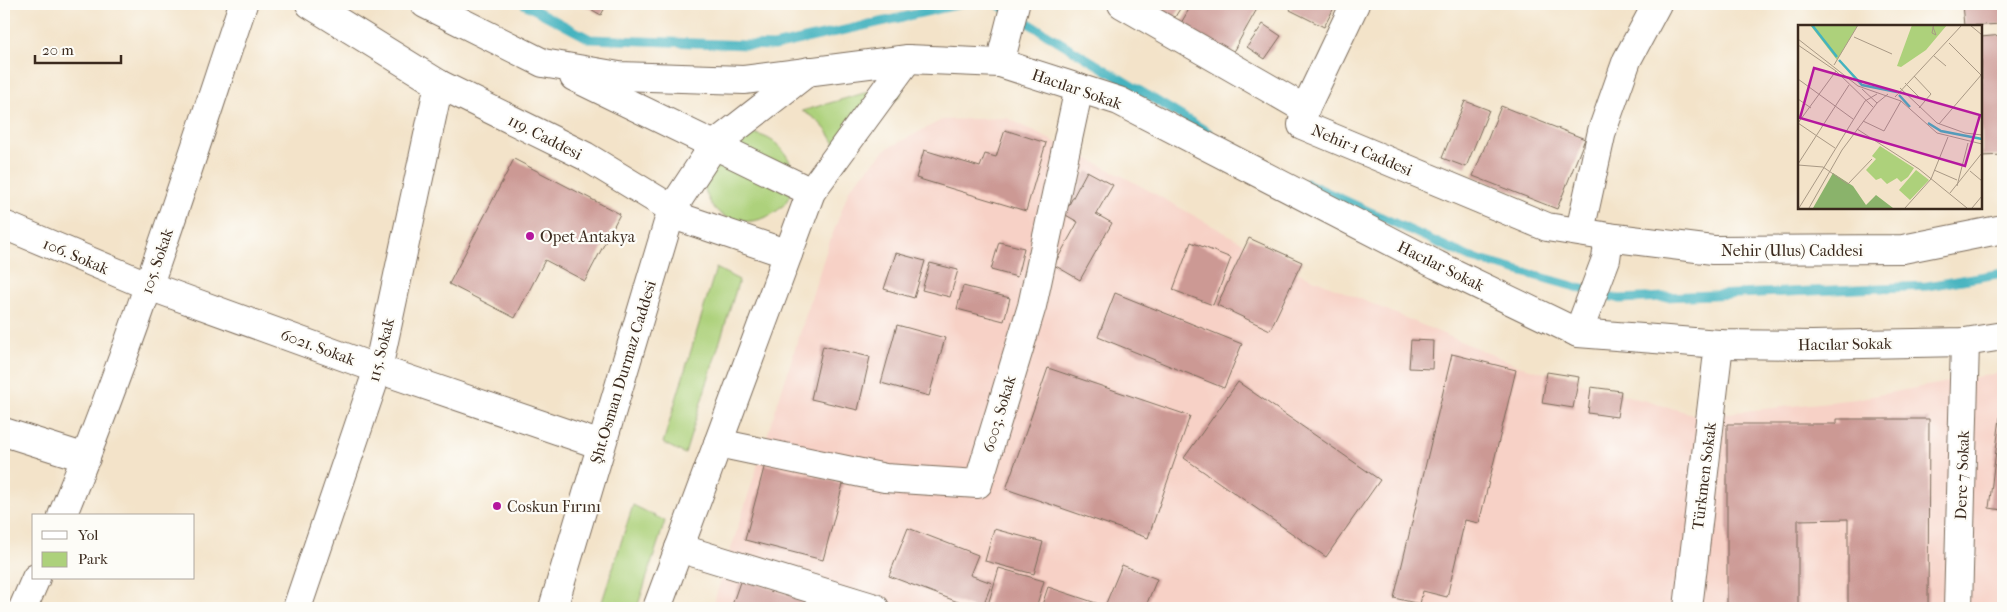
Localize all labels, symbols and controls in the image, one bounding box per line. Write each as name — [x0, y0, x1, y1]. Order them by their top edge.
inset map — [1798, 25, 1982, 209]
scale bar — [35, 32, 121, 64]
text: 20 m — [42, 41, 74, 59]
street label: Hacılar Sokak — [1029, 65, 1125, 114]
street label: 119. Caddesi — [505, 110, 585, 164]
street label: Nehir-1 Caddesi — [1309, 120, 1415, 180]
street label: 105. Sokak — [137, 225, 177, 296]
place label: Opet Antakya — [540, 227, 636, 246]
marker: Opet Antakya — [524, 230, 536, 242]
street label: 106. Sokak — [40, 234, 112, 279]
street label: Hacılar Sokak — [1395, 237, 1488, 295]
street label: Nehir (Ulus) Caddesi — [1721, 241, 1863, 260]
street label: Şht.Osman Durmaz Caddesi — [586, 278, 660, 466]
street label: 115. Sokak — [364, 315, 398, 384]
street label: 6021. Sokak — [278, 325, 359, 370]
street label: Hacılar Sokak — [1798, 334, 1893, 354]
street label: 6003. Sokak — [978, 372, 1020, 455]
street label: Türkmen Sokak — [1688, 420, 1720, 531]
street label: Dere 7 Sokak — [1951, 429, 1973, 520]
place label: Coskun Fırını — [507, 497, 601, 516]
marker: Coskun Fırını — [491, 500, 503, 512]
legend — [32, 514, 195, 580]
text: Yol — [77, 526, 98, 544]
text: Park — [78, 550, 108, 568]

